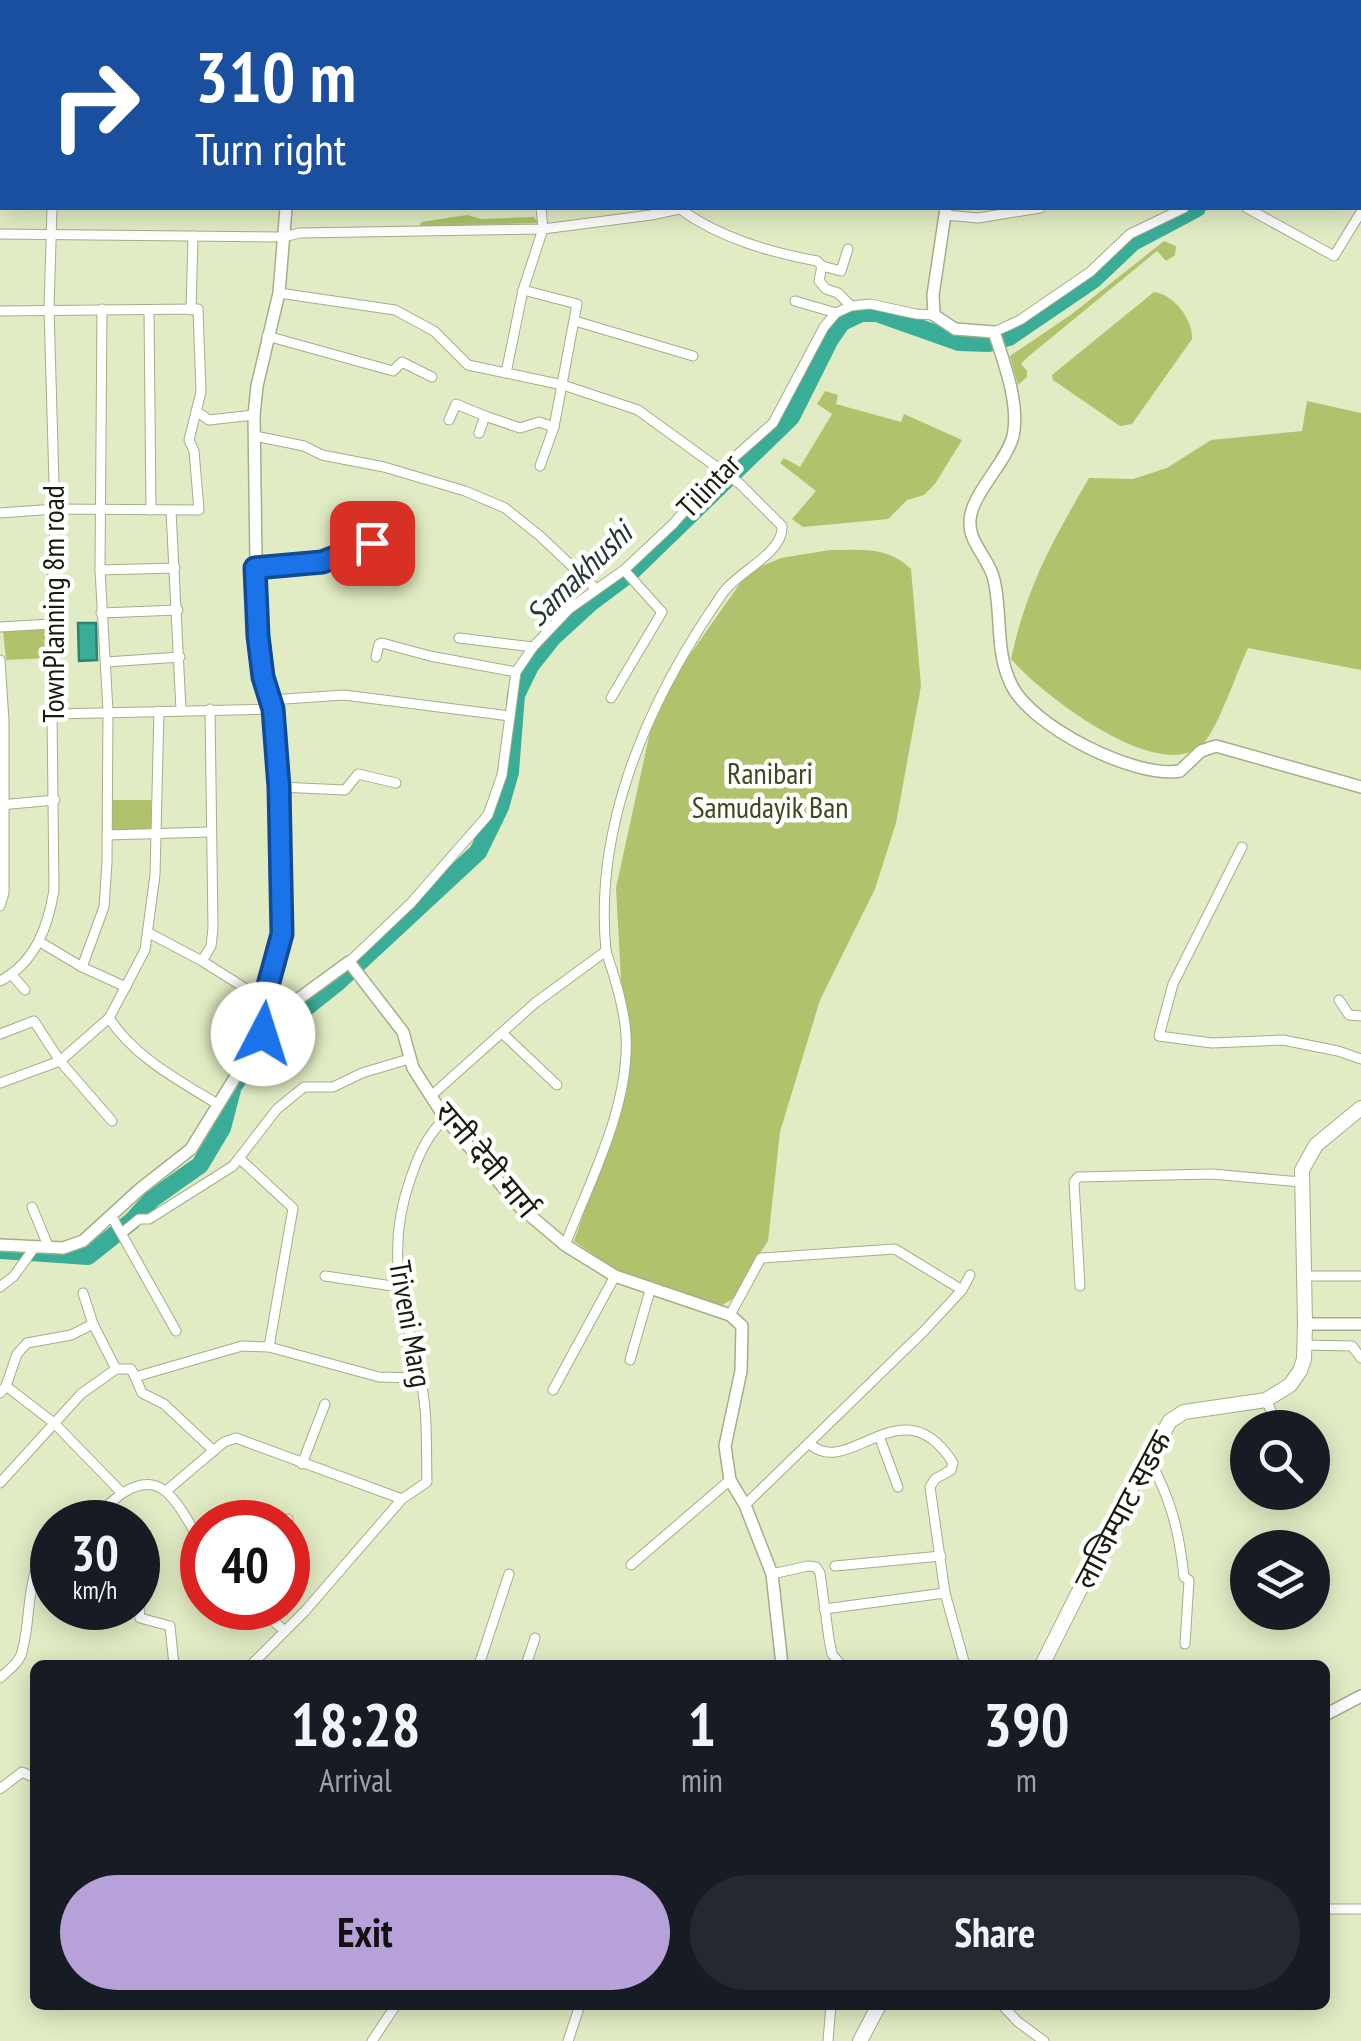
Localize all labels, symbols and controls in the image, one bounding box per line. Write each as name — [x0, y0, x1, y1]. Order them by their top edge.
text: 310 m — [195, 31, 356, 121]
icon: right — [30, 40, 160, 170]
text: Turn right — [195, 119, 346, 177]
street label: Tilintar — [668, 444, 749, 526]
street label: TownPlanning 8m road — [33, 485, 72, 723]
pin — [330, 501, 415, 586]
water label: Samakhushi — [516, 509, 643, 634]
icon: arrive — [345, 516, 400, 571]
park label: Ranibari Samudayik Ban — [692, 753, 848, 826]
position arrow — [211, 982, 315, 1086]
street label: रानी देवी मार्ग — [427, 1093, 548, 1226]
street label: Triveni Marg — [381, 1257, 442, 1390]
map controls — [1230, 1410, 1330, 1630]
button: search — [1230, 1410, 1330, 1510]
street label: लाजिम्पाट सडक — [1064, 1423, 1180, 1595]
speed limit sign: 40 — [180, 1500, 310, 1630]
text: 30 — [71, 1520, 119, 1585]
button: layers — [1230, 1530, 1330, 1630]
text: km/h — [73, 1574, 117, 1606]
text: 18:28 — [291, 1685, 420, 1763]
text: 1 — [688, 1685, 716, 1763]
text: 390 — [983, 1685, 1069, 1763]
text: Arrival — [319, 1759, 392, 1801]
text: min — [681, 1759, 723, 1801]
text: m — [1016, 1759, 1037, 1801]
button: Exit — [60, 1875, 670, 1990]
button: Share — [690, 1875, 1300, 1990]

